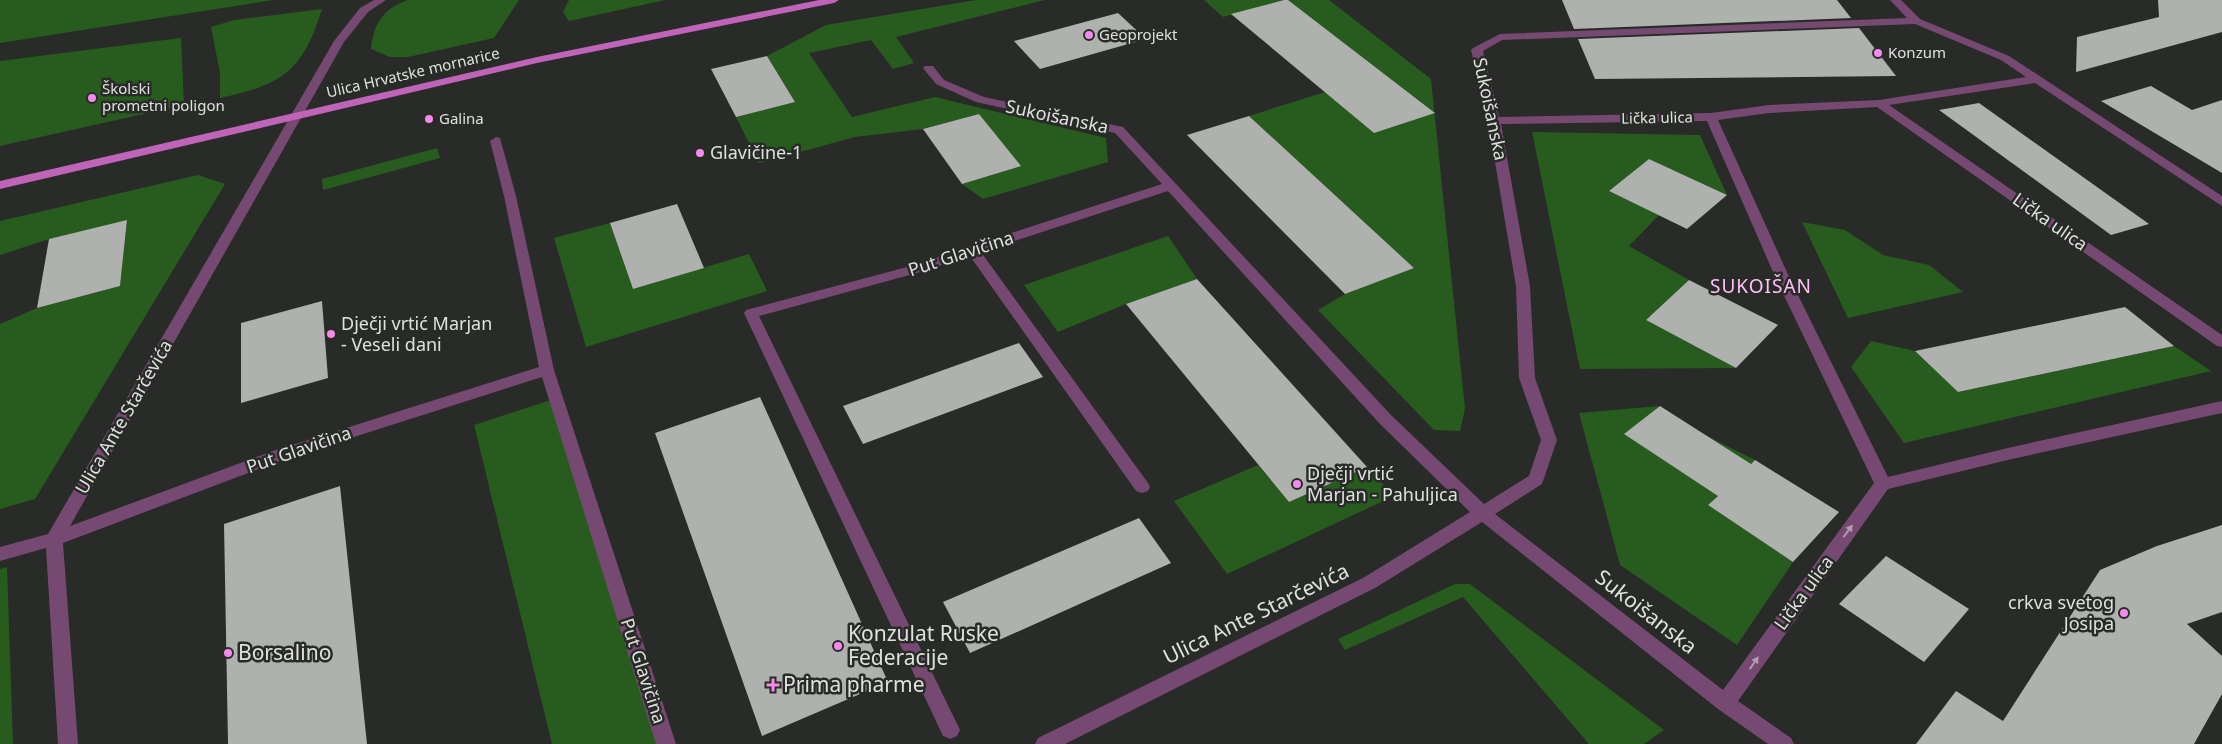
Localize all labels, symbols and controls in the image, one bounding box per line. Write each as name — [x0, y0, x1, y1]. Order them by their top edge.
place label: Geoprojekt — [1099, 24, 1178, 44]
marker: Geoprojekt — [1083, 29, 1095, 41]
street label: Ulica Hrvatske mornarice — [324, 42, 501, 102]
place label: Konzum — [1888, 42, 1946, 62]
marker: Konzum — [1872, 47, 1884, 59]
street label: Sukoišanska — [1468, 55, 1514, 162]
place label: Školski prometni poligon — [102, 78, 225, 115]
marker: Školski prometni poligon — [86, 92, 98, 104]
street label: Sukoišanska — [1004, 93, 1111, 139]
street label: Lička ulica — [1621, 106, 1693, 128]
place label: Galina — [439, 108, 484, 128]
marker: Galina — [423, 113, 435, 125]
place label: Glavičine-1 — [710, 140, 802, 164]
marker: Glavičine-1 — [694, 147, 706, 159]
street label: Lička ulica — [2008, 187, 2093, 256]
street label: Put Glavičina — [905, 225, 1016, 281]
district label: SUKOIŠAN — [1710, 273, 1812, 299]
place label: Dječji vrtić Marjan - Veseli dani — [341, 311, 492, 356]
marker: Dječji vrtić Marjan - Veseli dani — [325, 328, 337, 340]
street label: Ulica Ante Starčevića — [69, 335, 177, 498]
street label: Put Glavičina — [243, 420, 354, 478]
place label: Dječji vrtić Marjan - Pahuljica — [1307, 461, 1458, 506]
marker: Dječji vrtić Marjan - Pahuljica — [1291, 478, 1303, 490]
one-way arrow — [1843, 525, 1853, 538]
street label: Lička ulica — [1768, 550, 1838, 634]
street label: Ulica Ante Starčevića — [1158, 556, 1353, 670]
street label: Sukoišanska — [1590, 563, 1703, 660]
place label: crkva svetog Josipa — [2008, 590, 2114, 635]
marker: crkva svetog Josipa — [2118, 607, 2130, 619]
street label: Put Glavičina — [616, 615, 672, 726]
place label: Konzulat Ruske Federacije — [848, 619, 999, 671]
place label: Borsalino — [238, 638, 331, 666]
marker: Konzulat Ruske Federacije — [832, 640, 844, 652]
marker: Borsalino — [222, 647, 234, 659]
one-way arrow — [1749, 657, 1759, 670]
place label: Prima pharme — [783, 670, 925, 698]
marker: Prima pharme — [767, 679, 779, 691]

